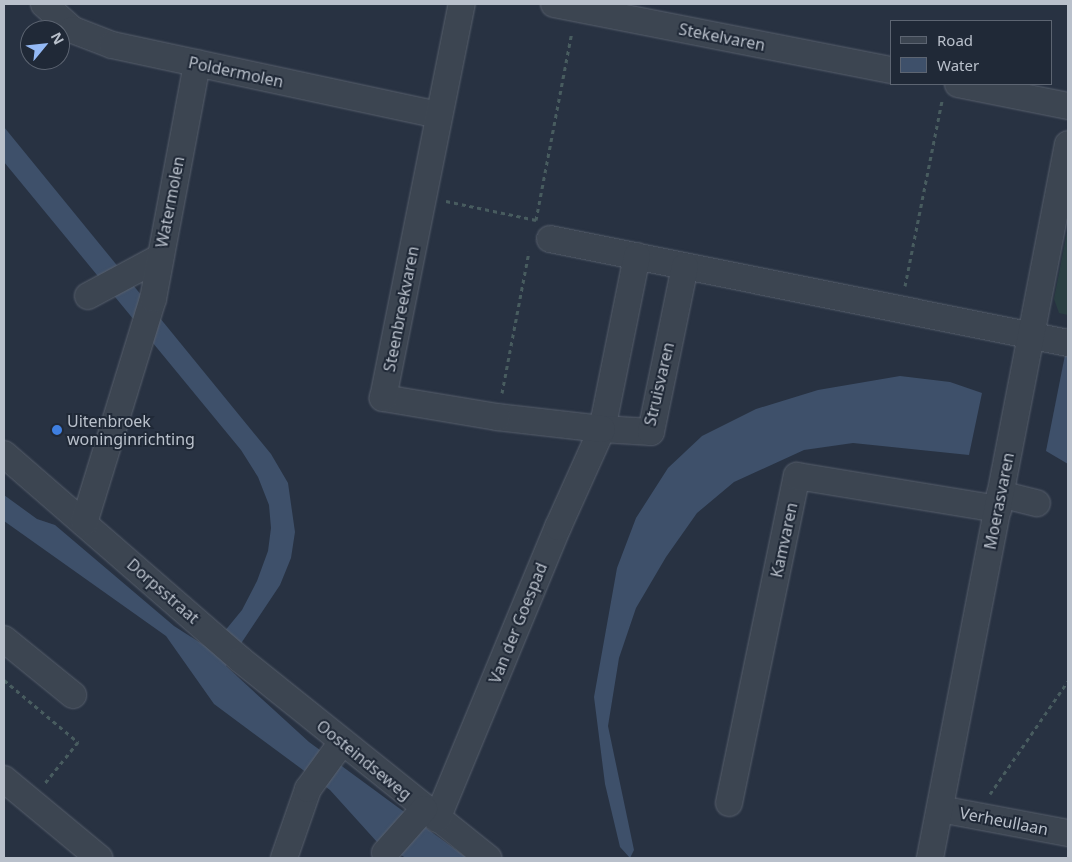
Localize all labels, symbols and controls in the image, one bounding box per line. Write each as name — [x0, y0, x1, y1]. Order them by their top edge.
street label: Stekelvaren — [677, 19, 767, 55]
north arrow — [20, 20, 70, 70]
legend — [890, 20, 1052, 85]
text: N — [47, 29, 69, 48]
text: Road — [937, 30, 973, 50]
street label: Poldermolen — [187, 53, 285, 91]
text: Water — [937, 55, 979, 75]
street label: Watermolen — [152, 155, 188, 249]
street label: Steenbreekvaren — [379, 245, 423, 373]
street label: Struisvaren — [640, 340, 678, 428]
place label: Uitenbroek woninginrichting — [67, 411, 195, 449]
marker: Uitenbroek woninginrichting — [51, 424, 63, 436]
street label: Moerasvaren — [980, 451, 1018, 551]
street label: Kamvaren — [767, 501, 801, 579]
street label: Dorpsstraat — [123, 555, 203, 627]
street label: Van der Goespad — [485, 560, 551, 686]
street label: Oosteindseweg — [313, 716, 415, 804]
street label: Verheullaan — [958, 803, 1050, 839]

